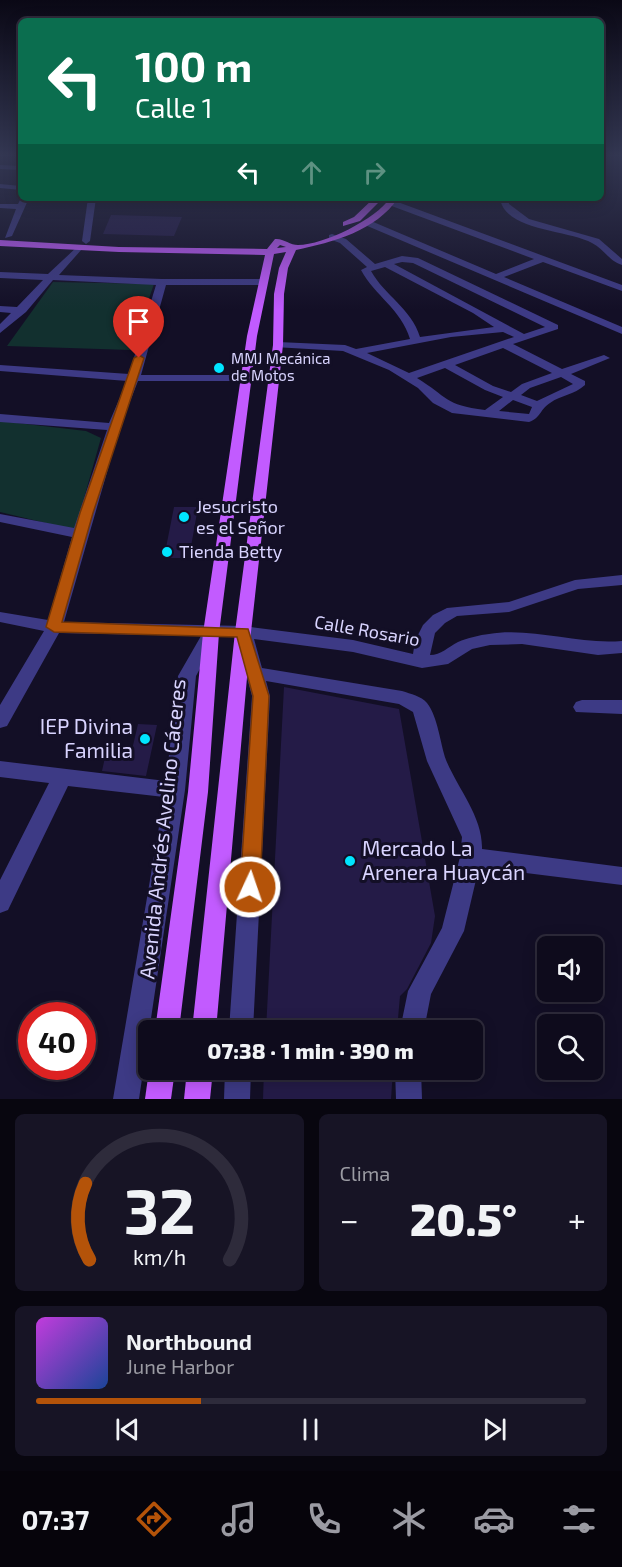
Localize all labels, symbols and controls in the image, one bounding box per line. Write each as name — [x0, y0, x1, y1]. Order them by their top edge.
text: 100 m — [135, 40, 252, 90]
icon: left — [36, 42, 114, 120]
text: Calle 1 — [135, 91, 213, 123]
icon: left — [232, 156, 265, 189]
icon: ahead — [295, 156, 328, 189]
icon: right — [358, 156, 391, 189]
pin — [113, 296, 164, 358]
icon: arrive — [122, 305, 155, 338]
place label: MMJ Mecánica de Motos — [231, 349, 331, 384]
marker: MMJ Mecánica de Motos — [212, 361, 226, 375]
place label: Jesucristo es el Señor — [196, 495, 285, 538]
marker: Jesucristo es el Señor — [177, 510, 191, 524]
place label: Tienda Betty — [179, 540, 283, 562]
marker: Tienda Betty — [160, 545, 174, 559]
street label: Calle Rosario — [313, 610, 422, 650]
street label: Avenida Andrés Avelino Cáceres — [133, 677, 190, 980]
place label: IEP Divina Familia — [40, 713, 133, 762]
marker: IEP Divina Familia — [138, 732, 152, 746]
place label: Mercado La Arenera Huaycán — [362, 835, 525, 884]
marker: Mercado La Arenera Huaycán — [343, 854, 357, 868]
position arrow — [218, 855, 282, 919]
map controls — [537, 936, 603, 1080]
button: sound — [537, 936, 603, 1002]
speed limit sign: 40 — [18, 1002, 96, 1080]
button: search — [537, 1014, 603, 1080]
text: 07:38 · 1 min · 390 m — [207, 1037, 414, 1063]
text: Clima — [340, 1161, 390, 1185]
text: 32 — [123, 1172, 195, 1247]
text: 20.5° — [410, 1191, 517, 1245]
text: − — [340, 1199, 359, 1239]
text: + — [568, 1199, 586, 1239]
text: km/h — [133, 1244, 186, 1269]
text: Northbound — [126, 1328, 252, 1354]
text: June Harbor — [126, 1354, 234, 1378]
icon: previous — [111, 1413, 144, 1446]
icon: pause — [294, 1413, 327, 1446]
icon: next — [478, 1413, 511, 1446]
icon: directions — [133, 1498, 175, 1540]
icon: music — [218, 1498, 260, 1540]
icon: phone — [303, 1498, 345, 1540]
icon: climate — [388, 1498, 430, 1540]
icon: car — [473, 1498, 515, 1540]
icon: filters — [558, 1498, 600, 1540]
text: 07:37 — [22, 1503, 89, 1535]

